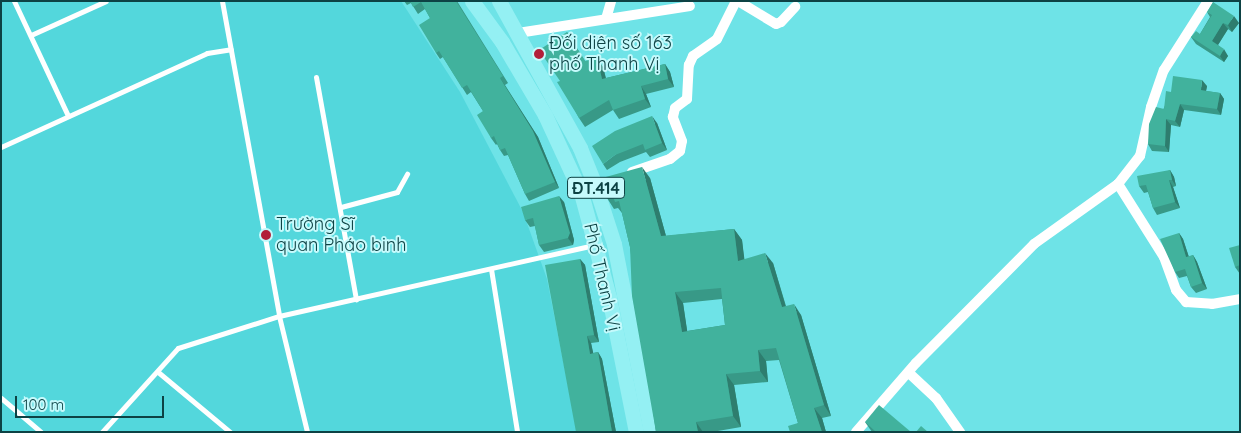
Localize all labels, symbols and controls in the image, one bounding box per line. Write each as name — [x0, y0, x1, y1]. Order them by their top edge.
place label: Đối diện số 163 phố Thanh Vị — [549, 33, 672, 76]
marker: Đối diện số 163 phố Thanh Vị — [533, 48, 545, 60]
road number: ĐT.414 — [566, 174, 626, 202]
place label: Trường Sĩ quan Pháo binh — [276, 214, 406, 256]
street label: Phố Thanh Vị — [579, 221, 625, 333]
marker: Trường Sĩ quan Pháo binh — [260, 229, 272, 241]
scale bar — [18, 386, 166, 418]
text: 100 m — [23, 395, 64, 414]

